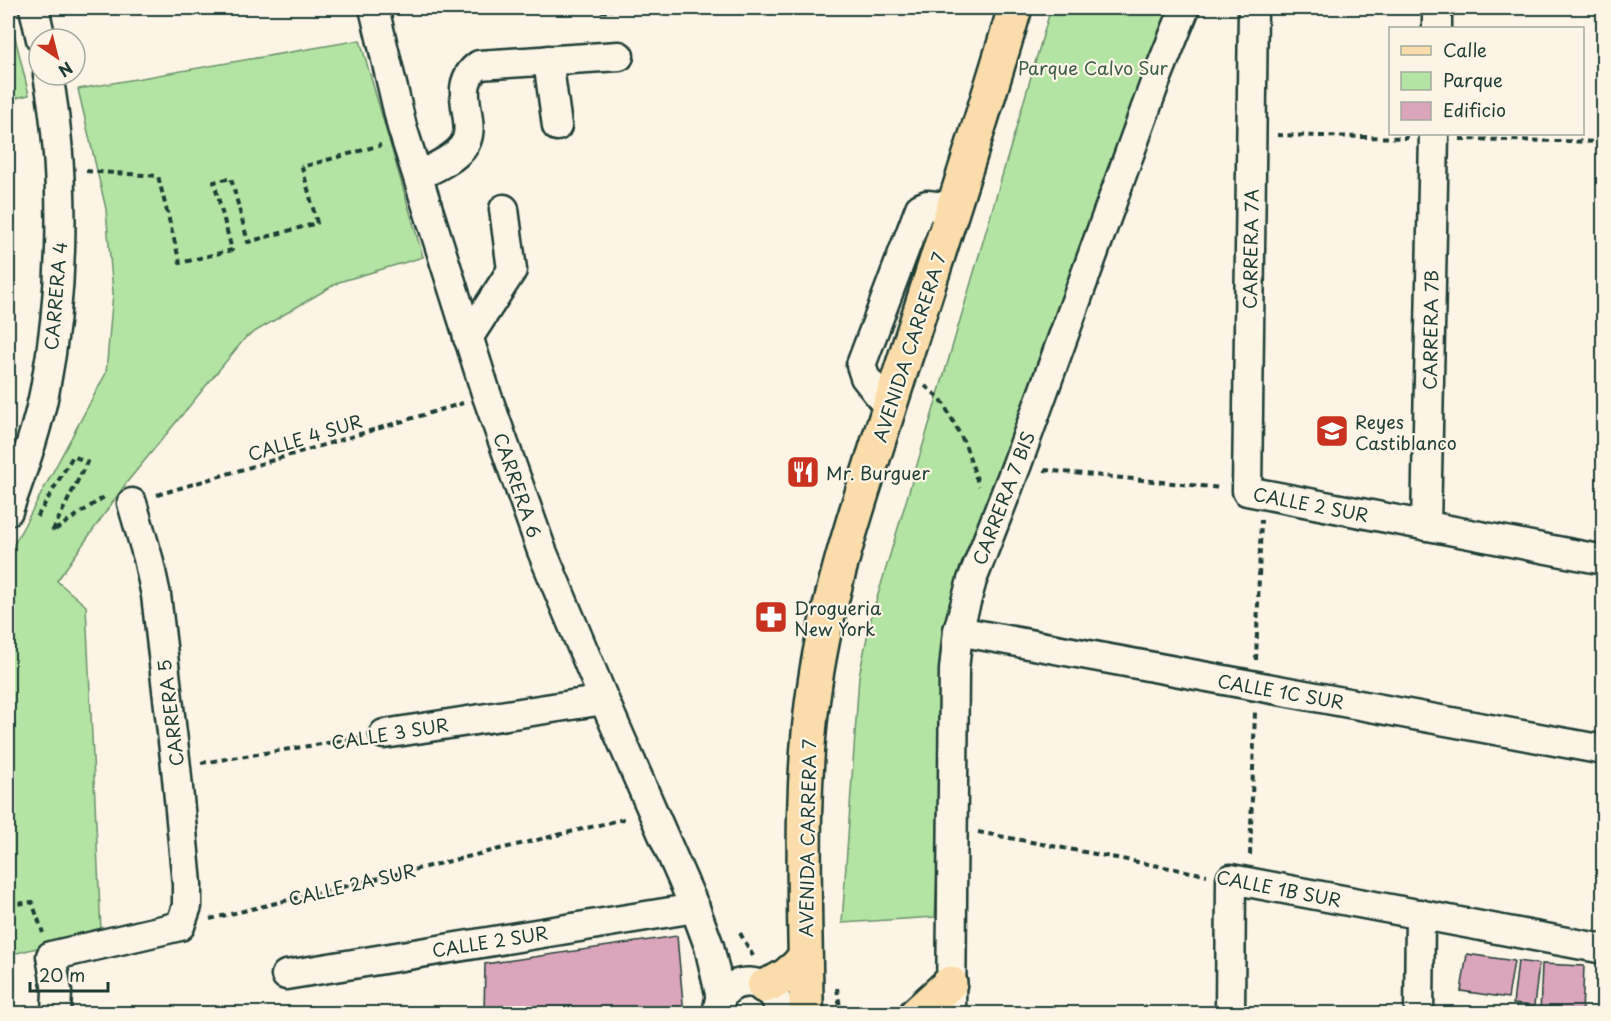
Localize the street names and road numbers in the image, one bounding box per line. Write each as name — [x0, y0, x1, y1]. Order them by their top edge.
street label: CARRERA 7A — [1235, 189, 1265, 309]
street label: CARRERA 4 — [37, 241, 73, 351]
street label: AVENIDA CARRERA 7 — [866, 249, 952, 445]
street label: CARRERA 7B — [1415, 270, 1445, 390]
street label: CALLE 4 SUR — [244, 407, 366, 467]
street label: CARRERA 7 BIS — [965, 427, 1041, 569]
street label: CARRERA 6 — [487, 429, 549, 541]
street label: CALLE 2 SUR — [1251, 480, 1371, 528]
street label: CARRERA 5 — [150, 658, 190, 768]
street label: CALLE 1C SUR — [1216, 667, 1346, 715]
street label: CALLE 3 SUR — [329, 710, 451, 756]
street label: AVENIDA CARRERA 7 — [792, 739, 822, 937]
street label: CALLE 2A SUR — [285, 856, 419, 912]
street label: CALLE 1B SUR — [1214, 863, 1344, 913]
street label: CALLE 2 SUR — [430, 918, 550, 964]

